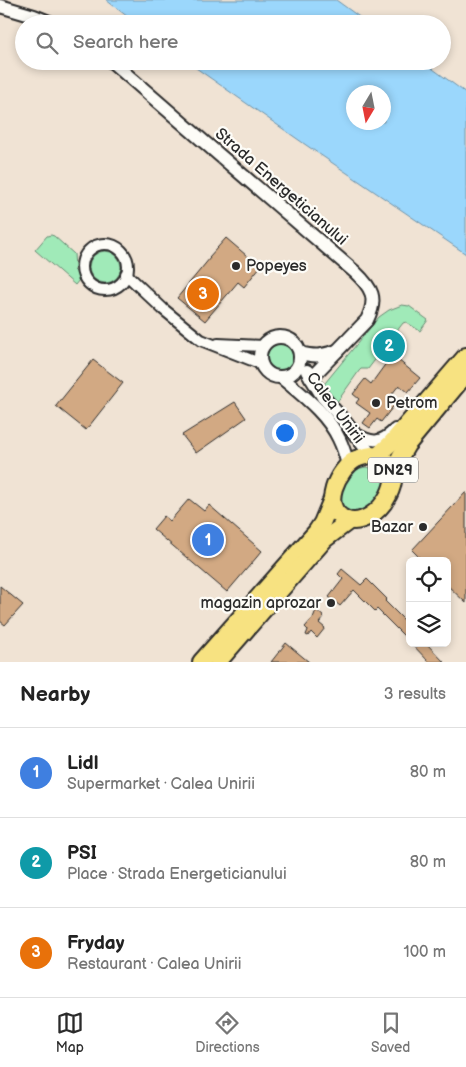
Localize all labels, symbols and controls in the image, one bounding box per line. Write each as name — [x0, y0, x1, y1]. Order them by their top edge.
search box — [15, 15, 451, 70]
icon: search — [33, 29, 61, 57]
text: Search here — [73, 31, 178, 54]
north arrow — [346, 85, 391, 130]
street label: Strada Energeticianului — [211, 124, 351, 250]
place label: Popeyes — [246, 257, 307, 276]
marker: Popeyes — [230, 260, 242, 272]
pin: 3 — [187, 275, 219, 313]
pin: 2 — [373, 327, 405, 365]
street label: Calea Unirii — [302, 369, 368, 447]
place label: Petrom — [386, 394, 438, 413]
marker: Petrom — [370, 397, 382, 409]
your location — [272, 420, 298, 446]
road number: DN29 — [368, 458, 418, 482]
place label: Bazar — [371, 518, 413, 537]
pin: 1 — [192, 521, 224, 559]
marker: Bazar — [417, 521, 429, 533]
map controls — [406, 557, 451, 647]
button: locate — [406, 557, 451, 602]
place label: magazin aprozar — [201, 594, 321, 613]
marker: magazin aprozar — [325, 597, 337, 609]
button: layers — [406, 602, 451, 647]
text: Nearby — [20, 682, 90, 707]
text: 3 results — [384, 685, 446, 704]
text: Lidl — [67, 752, 98, 775]
text: 1 — [33, 763, 39, 782]
text: 80 m — [410, 763, 446, 782]
text: Supermarket · Calea Unirii — [67, 775, 255, 794]
text: PSI — [67, 842, 97, 865]
text: 2 — [31, 853, 41, 872]
text: 80 m — [410, 853, 446, 872]
text: Place · Strada Energeticianului — [67, 865, 287, 884]
text: Fryday — [67, 932, 124, 955]
text: 3 — [31, 943, 41, 962]
text: 100 m — [403, 943, 446, 962]
text: Restaurant · Calea Unirii — [67, 955, 242, 974]
tab: Map — [56, 1009, 84, 1056]
tab: Directions — [195, 1009, 260, 1056]
tab: Saved — [371, 1009, 410, 1056]

